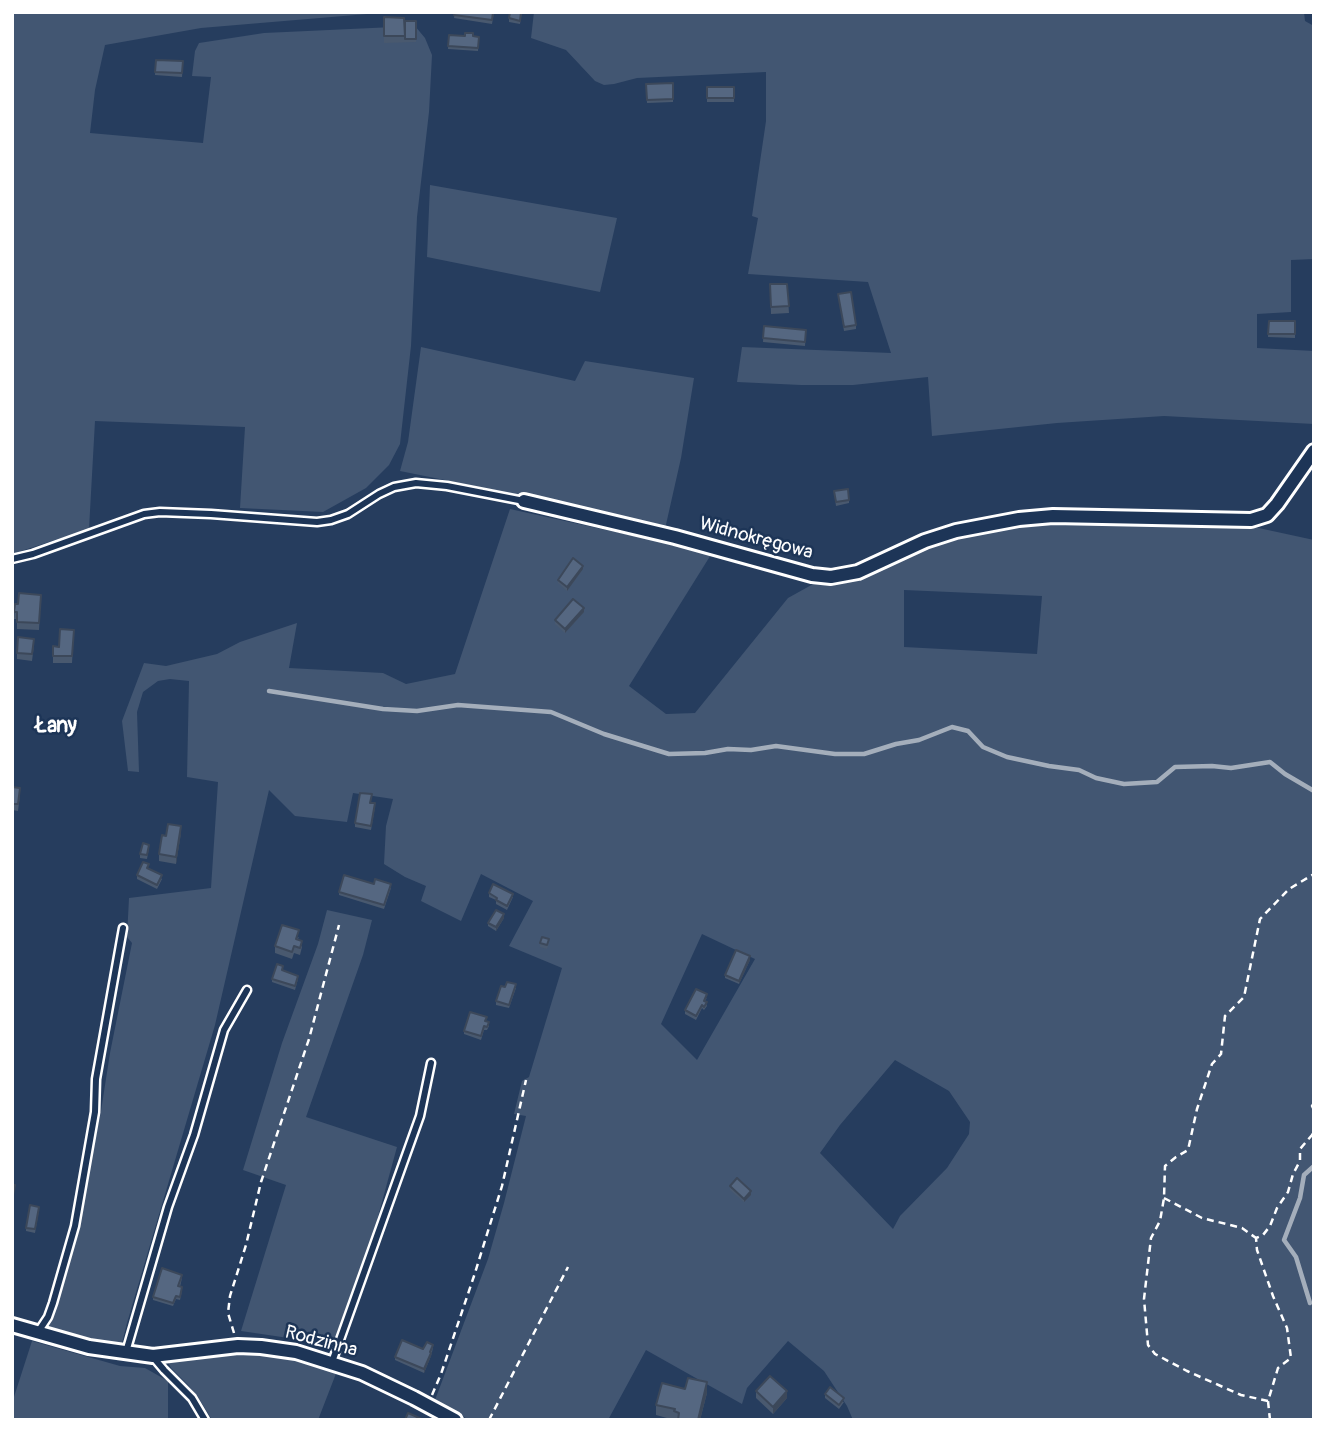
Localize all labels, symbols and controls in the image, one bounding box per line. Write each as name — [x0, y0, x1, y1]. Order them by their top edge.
street label: Widnokręgowa — [697, 513, 815, 565]
district label: Łany — [35, 714, 77, 740]
street label: Rodzinna — [282, 1321, 360, 1363]

